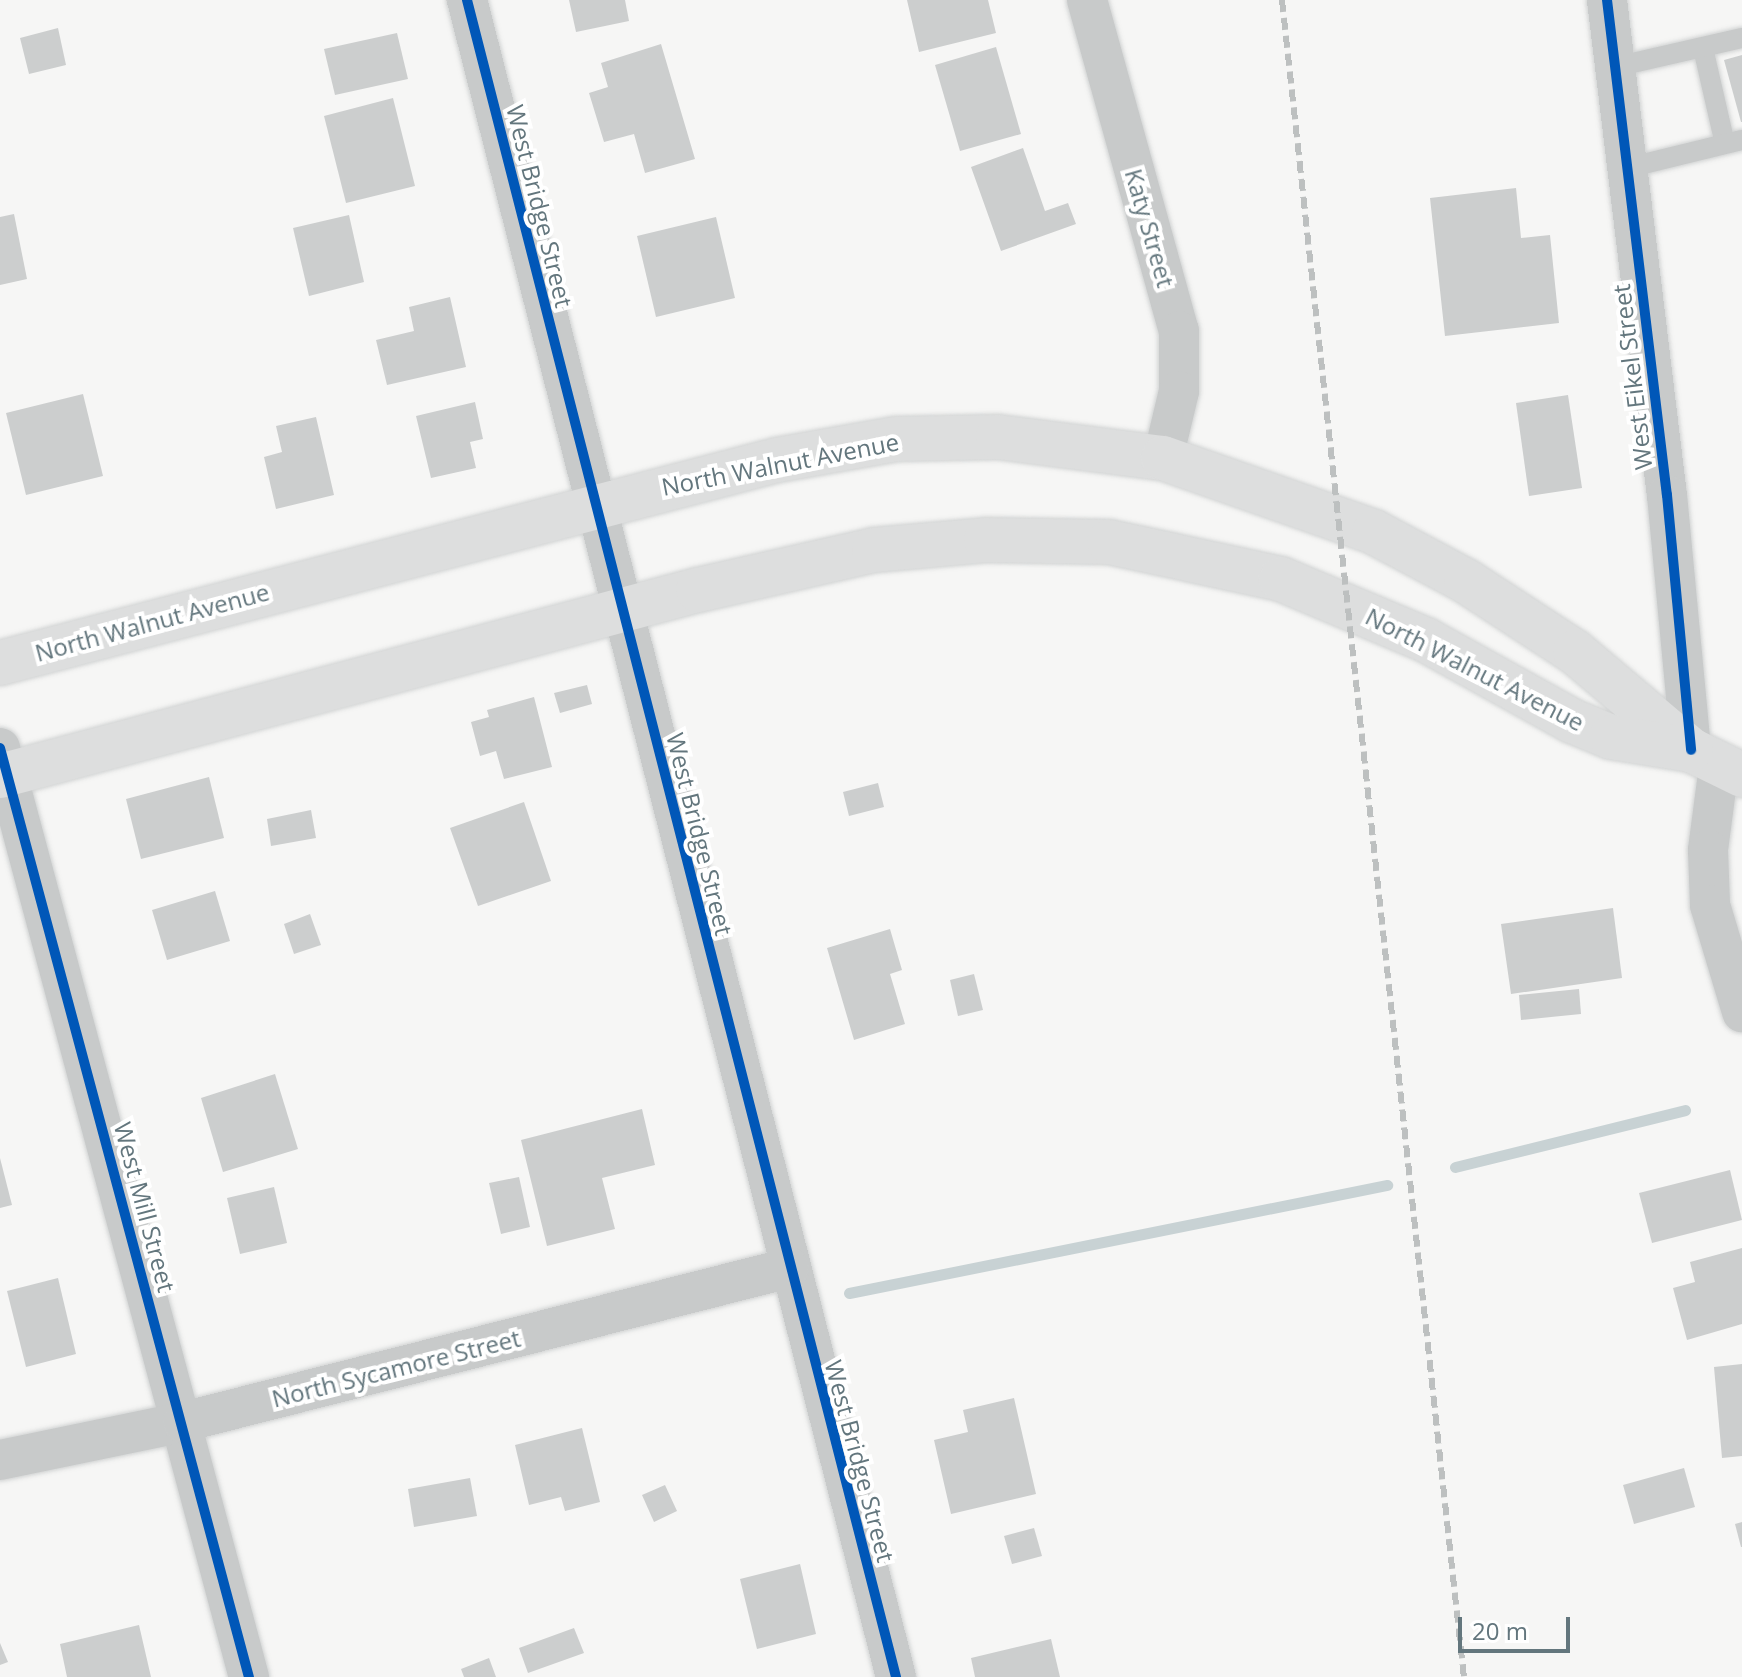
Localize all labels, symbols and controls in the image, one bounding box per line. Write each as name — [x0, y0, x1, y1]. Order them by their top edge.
street label: West Bridge Street — [501, 102, 579, 310]
street label: Katy Street — [1119, 165, 1181, 291]
street label: West Eikel Street — [1606, 283, 1658, 471]
street label: North Walnut Avenue — [659, 427, 901, 501]
street label: North Walnut Avenue — [32, 577, 272, 667]
street label: North Walnut Avenue — [1361, 601, 1589, 737]
street label: West Bridge Street — [661, 730, 739, 938]
street label: West Mill Street — [108, 1119, 182, 1295]
street label: North Sycamore Street — [269, 1323, 523, 1413]
street label: West Bridge Street — [819, 1357, 901, 1565]
scale bar — [1462, 1601, 1574, 1651]
text: 20 m — [1472, 1614, 1528, 1647]

